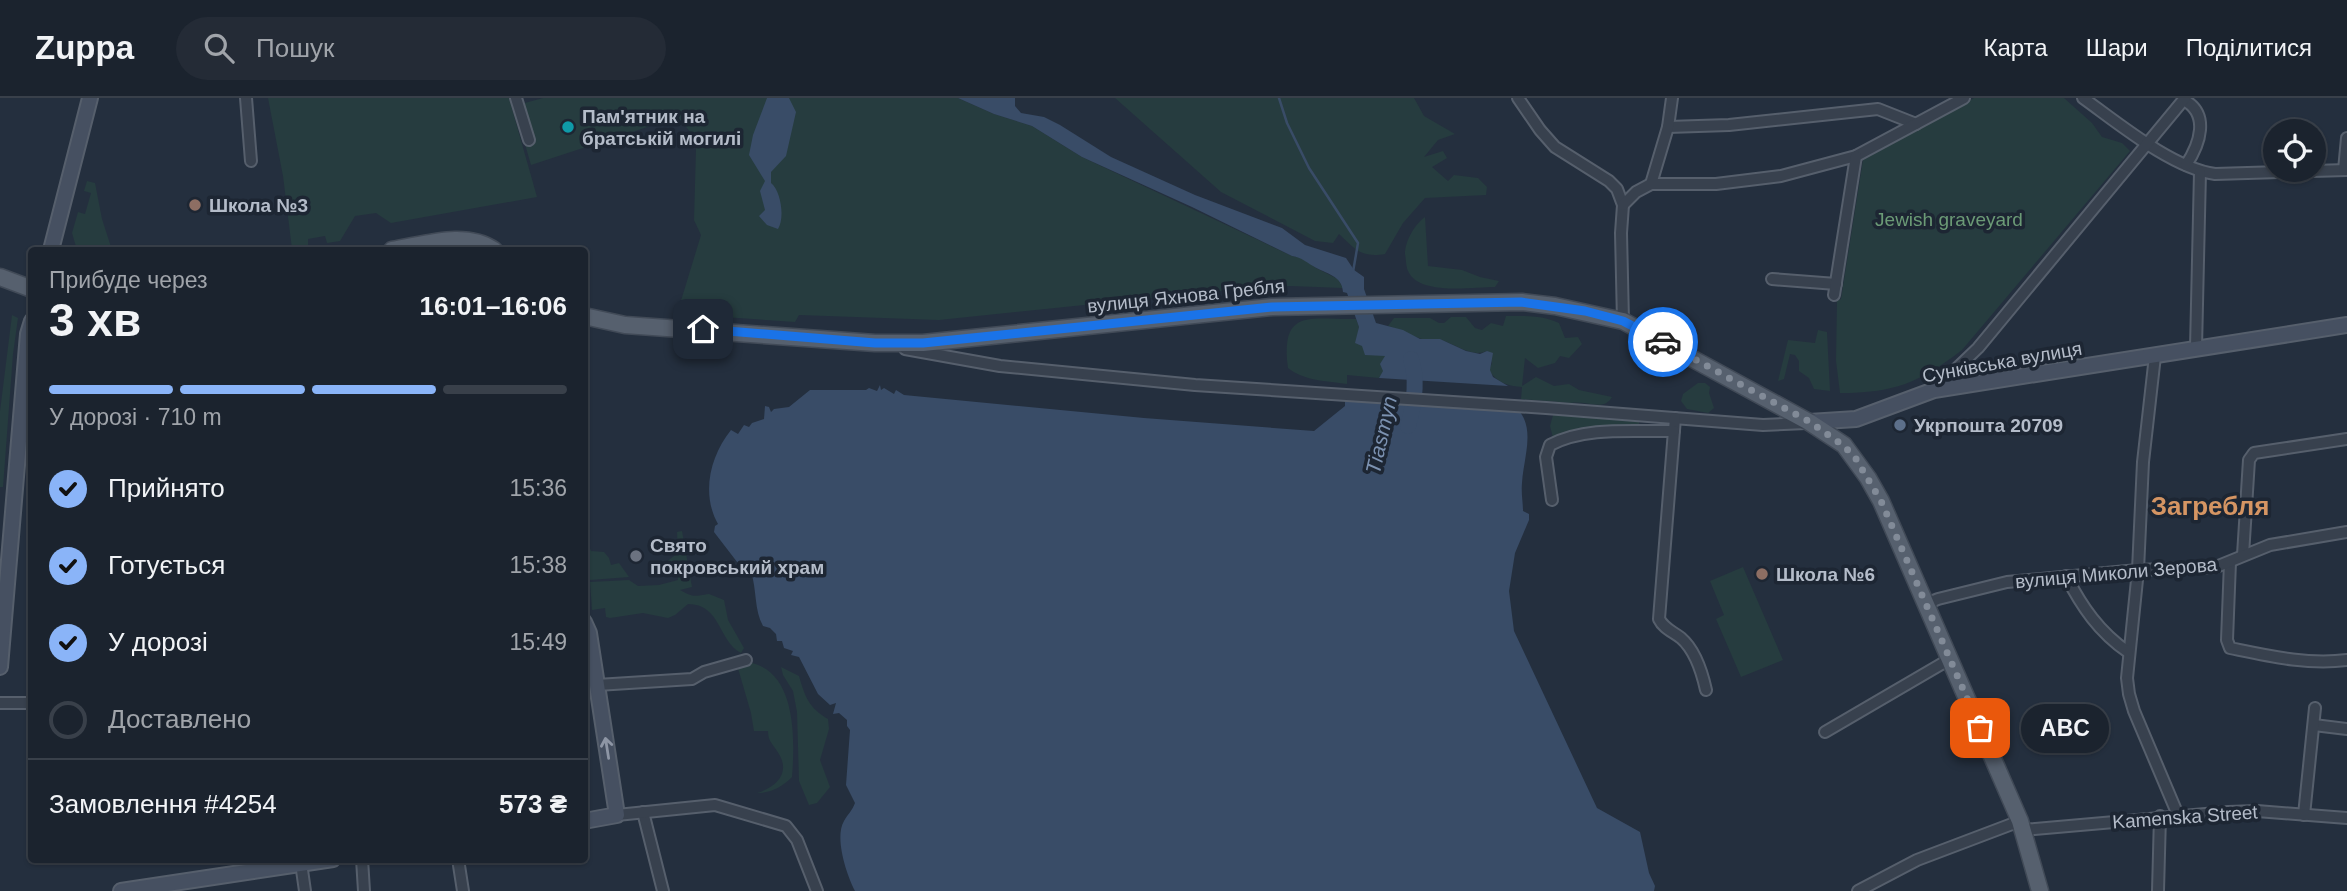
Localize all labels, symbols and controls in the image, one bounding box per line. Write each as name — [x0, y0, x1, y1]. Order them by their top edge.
search box — [176, 17, 666, 80]
text: Zuppa — [35, 29, 134, 66]
icon: search — [200, 29, 238, 67]
text: Пошук — [256, 33, 334, 63]
text: Карта — [1983, 34, 2048, 61]
text: Шари — [2086, 34, 2148, 61]
text: Поділитися — [2186, 34, 2312, 61]
place label: Пам'ятник на братській могилі — [582, 106, 741, 149]
marker: Пам'ятник на братській могилі — [560, 119, 576, 135]
map controls — [2263, 119, 2326, 182]
button: locate — [2263, 119, 2326, 182]
place label: Школа №3 — [209, 195, 308, 216]
marker: Школа №3 — [187, 197, 203, 213]
park label: Jewish graveyard — [1875, 209, 2023, 230]
text: Прибуде через — [49, 267, 208, 293]
street label: вулиця Яхнова Гребля — [1086, 275, 1286, 317]
text: 16:01–16:06 — [420, 291, 567, 321]
text: 3 хв — [49, 294, 141, 346]
pin — [673, 299, 733, 359]
courier — [1628, 307, 1698, 377]
icon: home — [684, 310, 722, 348]
icon: car — [1644, 323, 1682, 361]
street label: Сунківська вулиця — [1921, 338, 2083, 386]
water label: Tiasmyn — [1361, 394, 1401, 476]
text: У дорозі · 710 m — [49, 404, 222, 430]
place label: Укрпошта 20709 — [1914, 415, 2063, 436]
marker: Укрпошта 20709 — [1892, 417, 1908, 433]
icon: check — [49, 470, 87, 508]
text: Прийнято — [108, 473, 225, 503]
text: 15:36 — [509, 475, 567, 501]
district label: Загребля — [2151, 491, 2269, 521]
place label: Свято покровський храм — [650, 535, 824, 578]
icon: check — [49, 547, 87, 585]
marker: Свято покровський храм — [628, 548, 644, 564]
text: Готується — [108, 550, 225, 580]
text: 15:38 — [509, 552, 567, 578]
street label: вулиця Миколи Зерова — [2014, 554, 2218, 592]
place label: Школа №6 — [1776, 564, 1875, 585]
marker: Школа №6 — [1754, 566, 1770, 582]
icon: check — [49, 624, 87, 662]
text: У дорозі — [108, 627, 208, 657]
text: 15:49 — [509, 629, 567, 655]
pin — [1950, 698, 2010, 758]
text: Доставлено — [108, 704, 251, 734]
callout: ABC — [2022, 704, 2110, 752]
icon: bag — [1961, 709, 1999, 747]
text: ABC — [2040, 715, 2090, 741]
one-way arrow — [600, 737, 613, 760]
text: Замовлення #4254 — [49, 789, 277, 819]
text: 573 ₴ — [499, 789, 567, 819]
street label: Kamenska Street — [2112, 801, 2259, 833]

